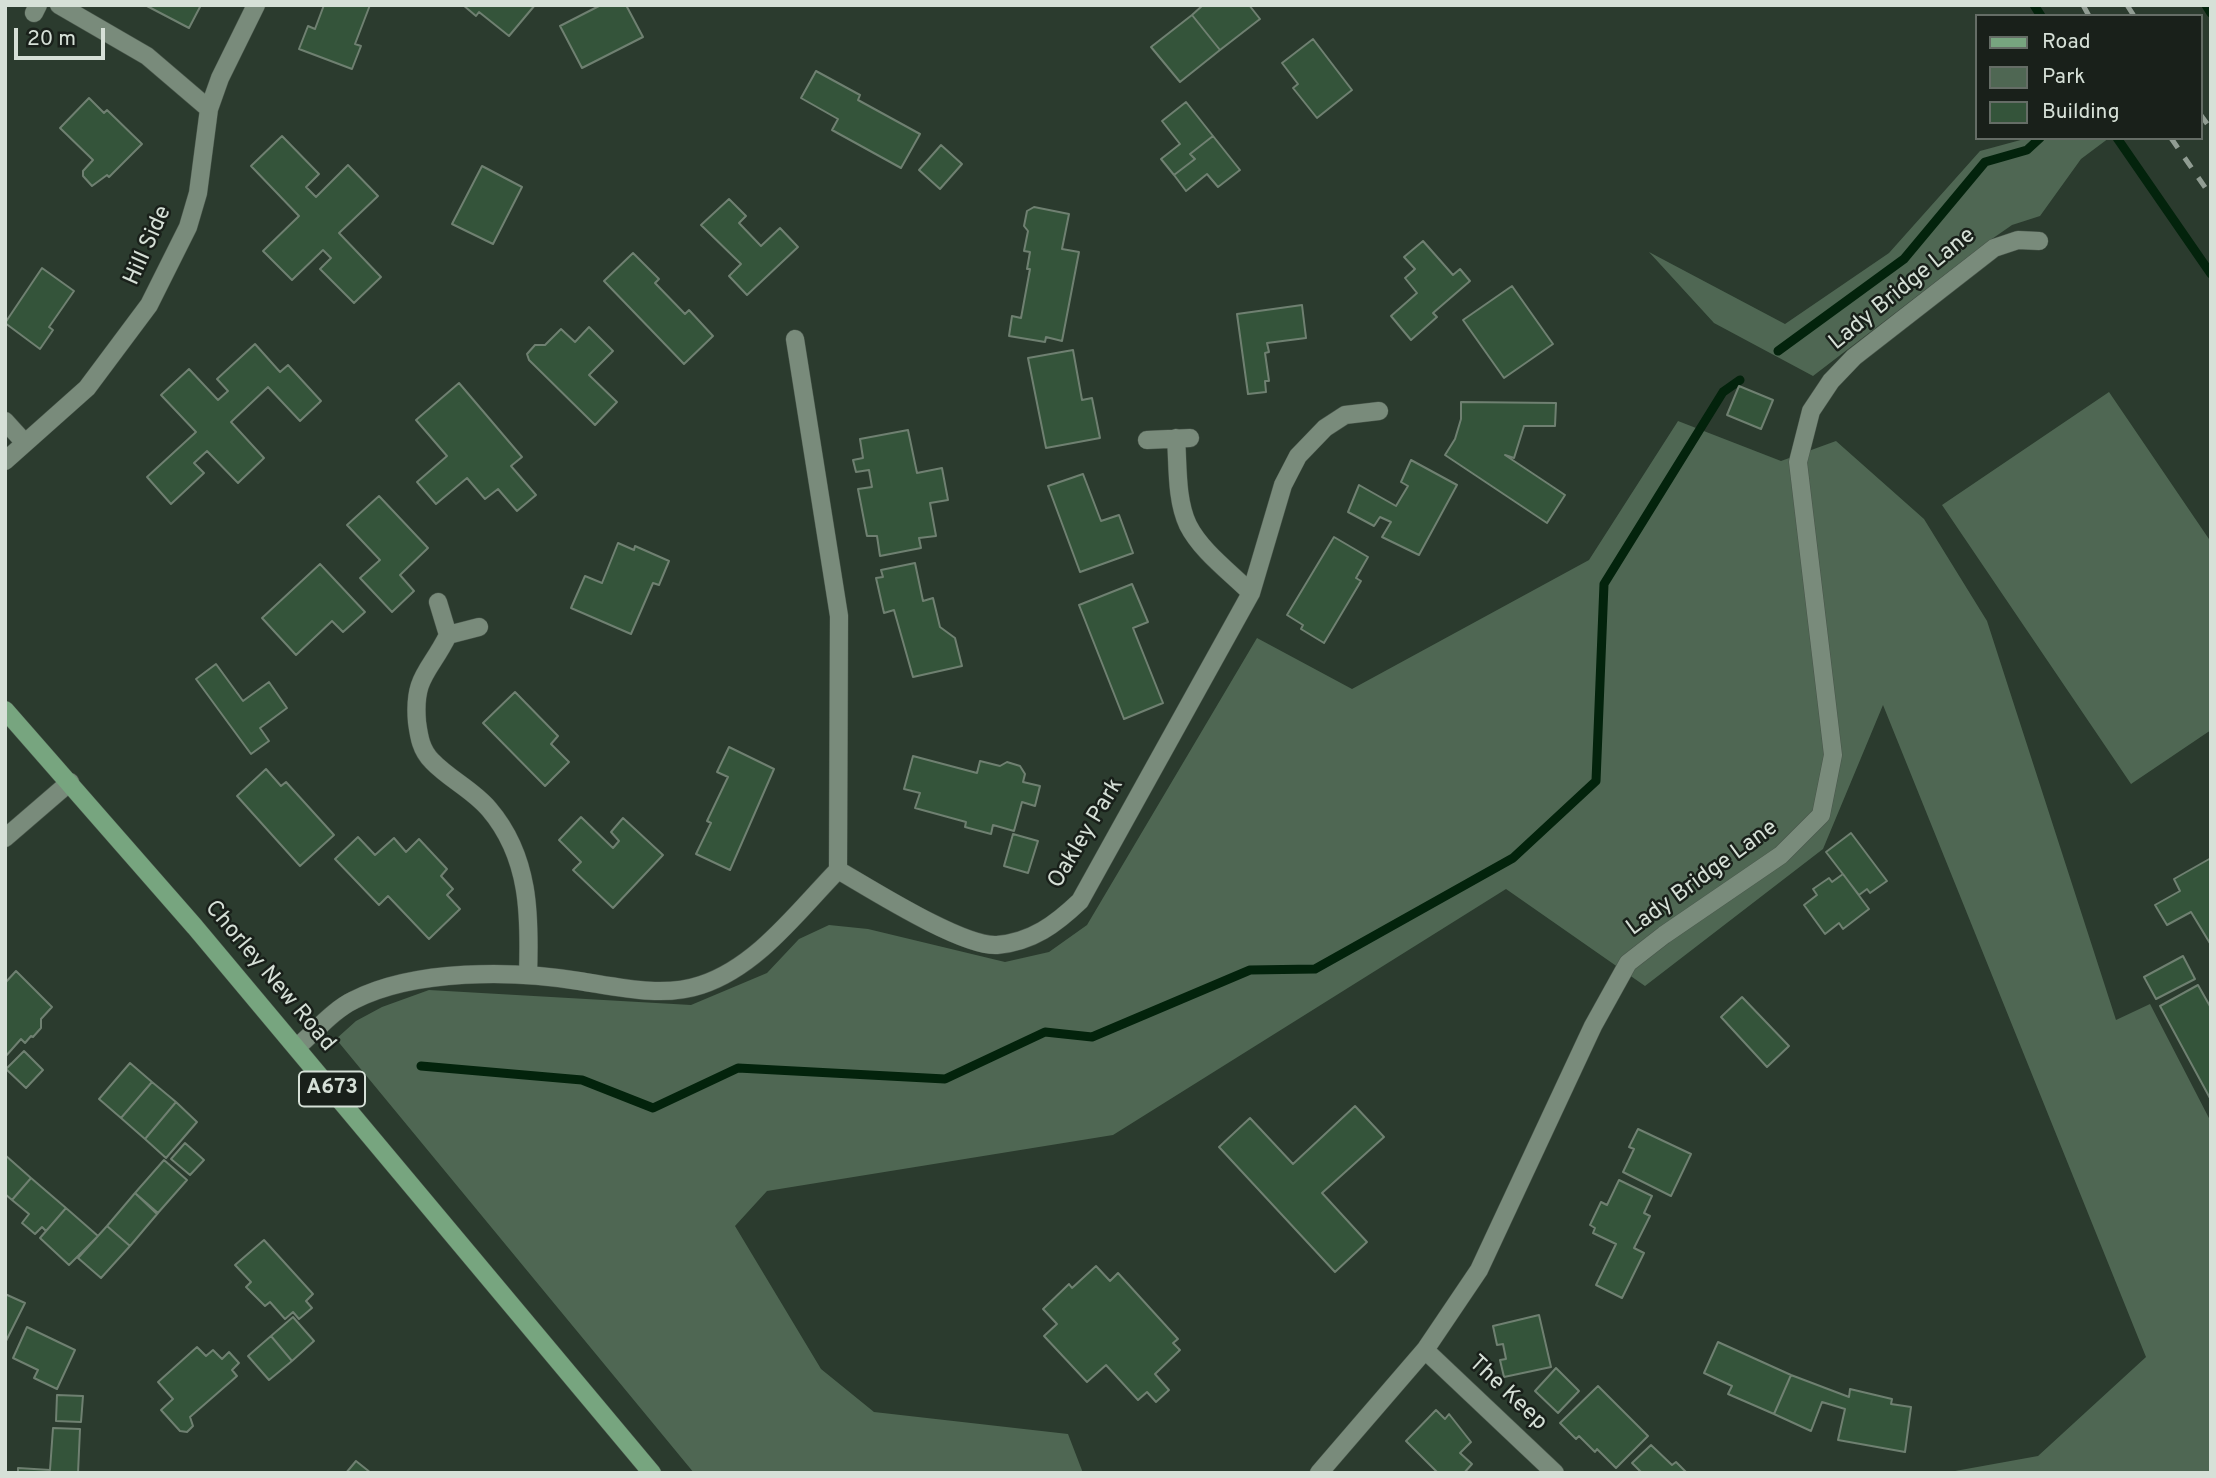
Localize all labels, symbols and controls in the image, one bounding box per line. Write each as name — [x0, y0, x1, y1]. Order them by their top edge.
scale bar — [18, 14, 108, 58]
legend — [1974, 14, 2202, 140]
text: 20 m — [27, 26, 76, 53]
text: Road — [2042, 29, 2091, 56]
text: Park — [2042, 64, 2085, 91]
text: Building — [2042, 99, 2120, 126]
street label: Hill Side — [119, 202, 179, 290]
street label: Lady Bridge Lane — [1824, 223, 1982, 357]
street label: Oakley Park — [1043, 774, 1131, 894]
street label: Lady Bridge Lane — [1622, 815, 1784, 943]
street label: Chorley New Road — [198, 896, 340, 1058]
road number: A673 — [299, 1072, 365, 1106]
street label: The Keep — [1462, 1351, 1552, 1437]

